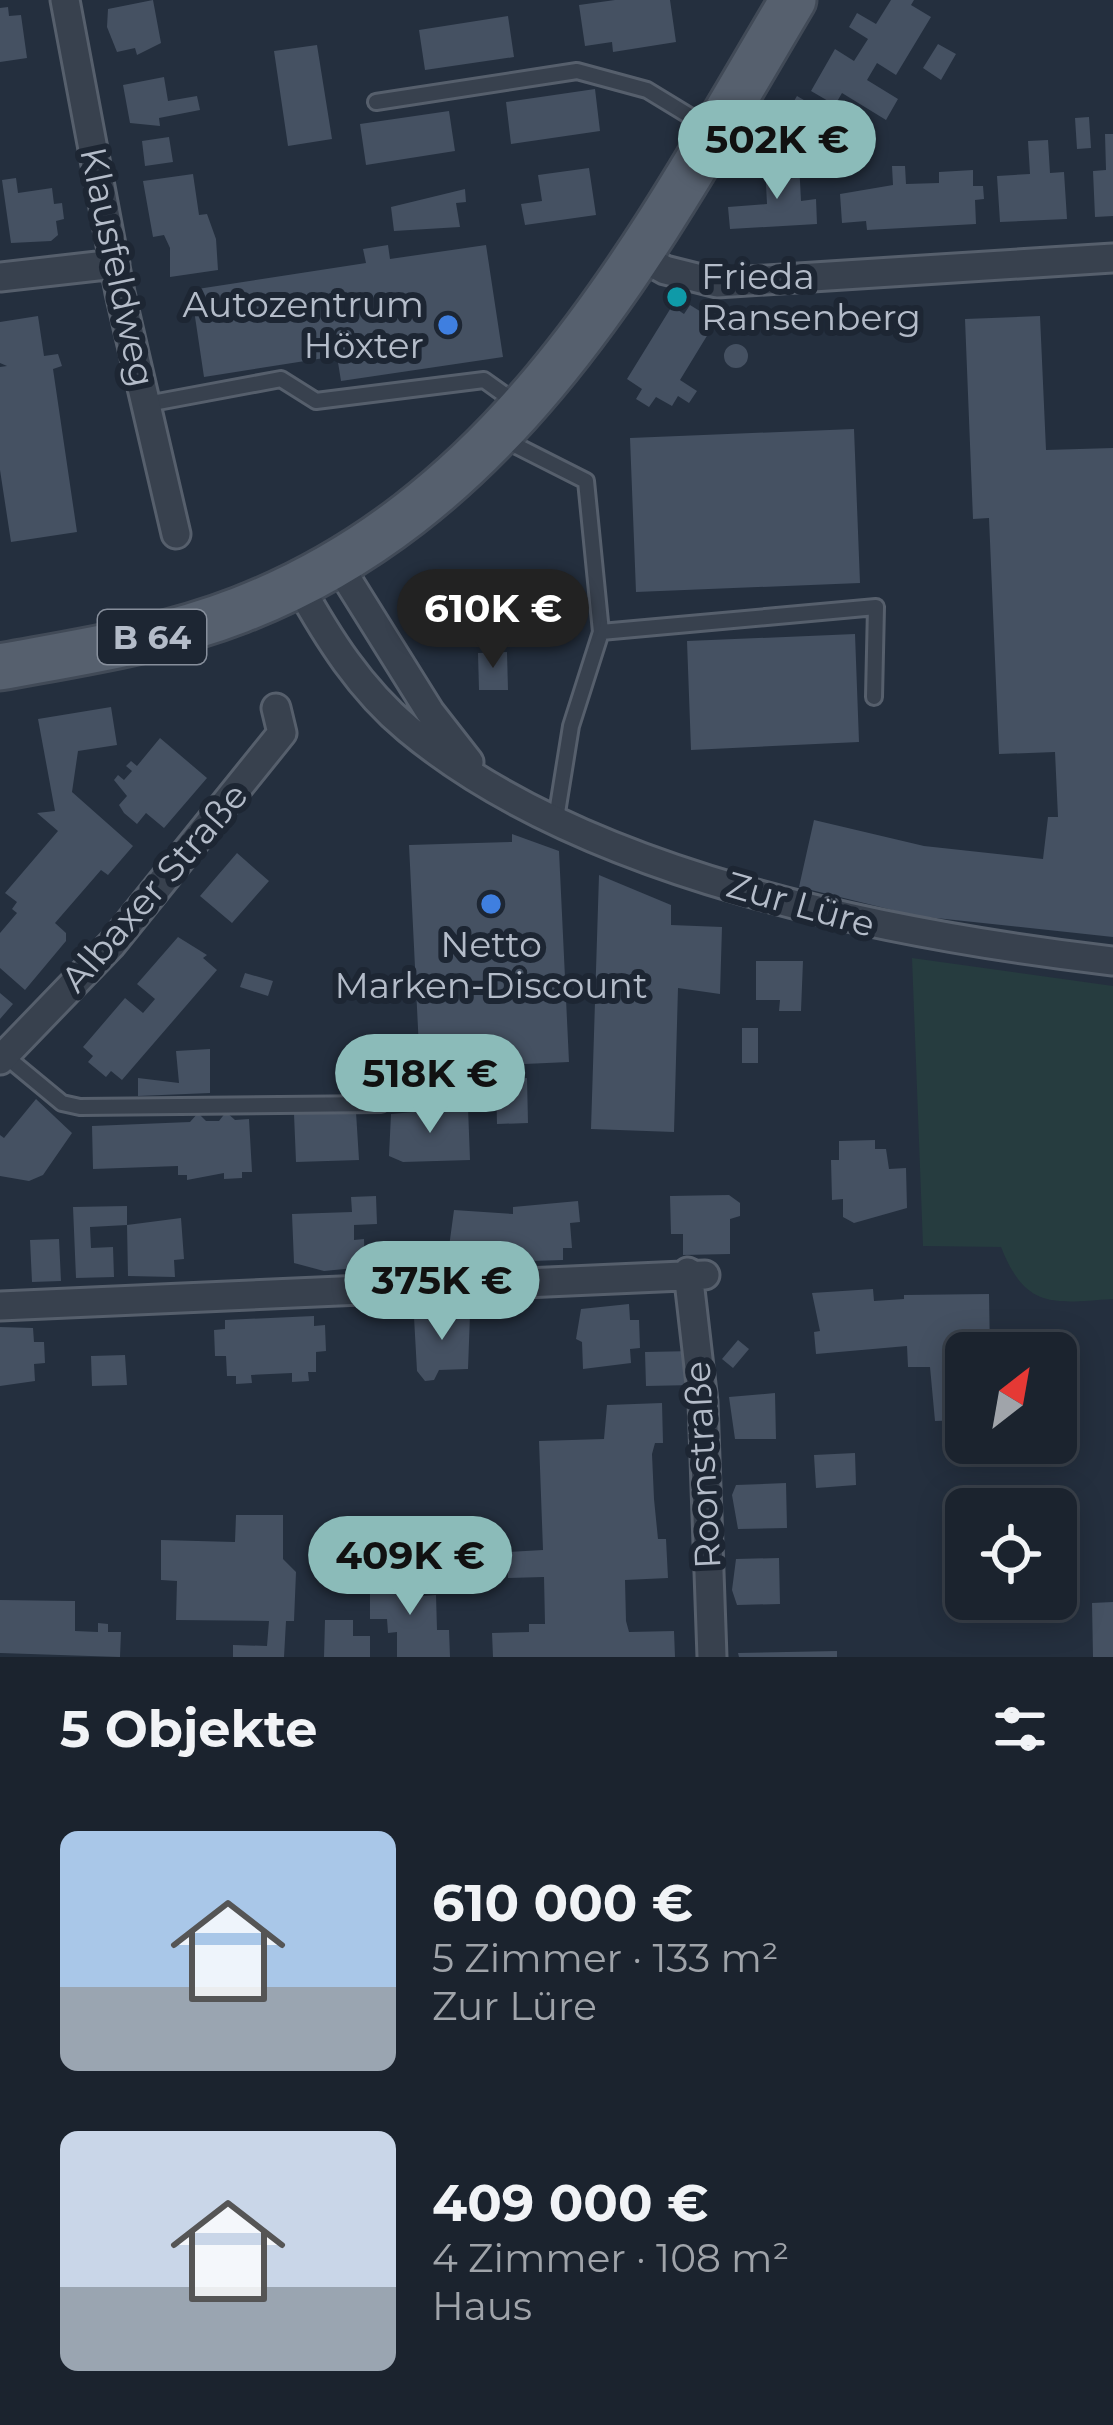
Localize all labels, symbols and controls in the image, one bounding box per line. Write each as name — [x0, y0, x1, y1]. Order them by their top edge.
pin: 502K € — [679, 100, 875, 202]
text: 502K € — [705, 115, 849, 163]
street label: Klausfeldweg — [71, 143, 165, 391]
place label: Frieda Ransenberg — [701, 254, 921, 339]
place label: Autozentrum Höxter — [183, 282, 424, 367]
marker: Frieda Ransenberg — [664, 284, 690, 310]
marker: Autozentrum Höxter — [435, 312, 461, 338]
pin: 610K € — [395, 569, 591, 671]
text: 610K € — [424, 584, 562, 632]
road number: B 64 — [98, 610, 206, 664]
street label: Albaxer Straße — [51, 774, 257, 1000]
street label: Zur Lüre — [722, 862, 880, 946]
marker: Netto Marken-Discount — [478, 891, 504, 917]
place label: Netto Marken-Discount — [334, 922, 648, 1007]
pin: 518K € — [332, 1034, 528, 1136]
text: 518K € — [362, 1049, 498, 1097]
pin: 375K € — [344, 1241, 540, 1343]
text: 375K € — [371, 1256, 513, 1304]
north arrow — [945, 1332, 1077, 1464]
map controls — [945, 1332, 1077, 1620]
street label: Roonstraße — [675, 1360, 729, 1570]
button: locate — [945, 1488, 1077, 1620]
pin: 409K € — [312, 1516, 508, 1618]
text: 409K € — [335, 1531, 485, 1579]
icon: filters — [987, 1696, 1053, 1762]
text: 5 Objekte — [60, 1698, 317, 1760]
text: 610 000 € — [432, 1872, 693, 1934]
icon: home — [156, 1879, 300, 2023]
text: 5 Zimmer · 133 m² — [432, 1934, 779, 1982]
text: Zur Lüre — [432, 1982, 597, 2030]
text: 409 000 € — [432, 2172, 708, 2234]
icon: home — [156, 2179, 300, 2323]
text: 4 Zimmer · 108 m² — [432, 2234, 789, 2282]
text: Haus — [432, 2282, 532, 2330]

